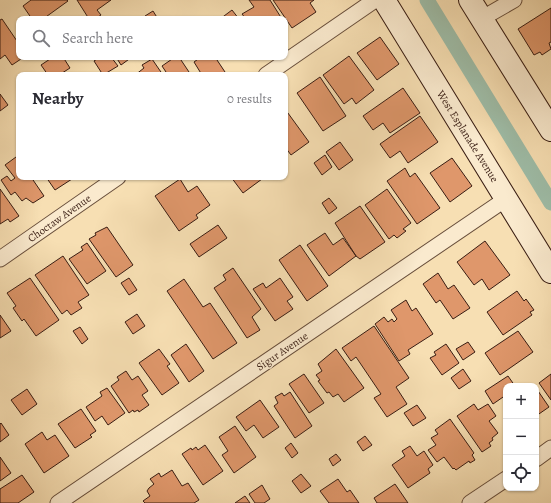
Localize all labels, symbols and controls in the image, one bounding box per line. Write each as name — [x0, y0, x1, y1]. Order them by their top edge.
search box — [16, 16, 288, 60]
icon: search — [30, 27, 52, 49]
text: Search here — [62, 28, 133, 48]
street label: West Esplanade Avenue — [433, 86, 502, 185]
text: Nearby — [32, 87, 83, 110]
text: 0 results — [227, 90, 272, 107]
street label: Choctaw Avenue — [25, 191, 94, 246]
street label: Sigur Avenue — [253, 329, 311, 374]
map controls — [503, 383, 539, 491]
button: + — [503, 383, 539, 419]
button: − — [503, 419, 539, 455]
button: locate — [503, 455, 539, 491]

